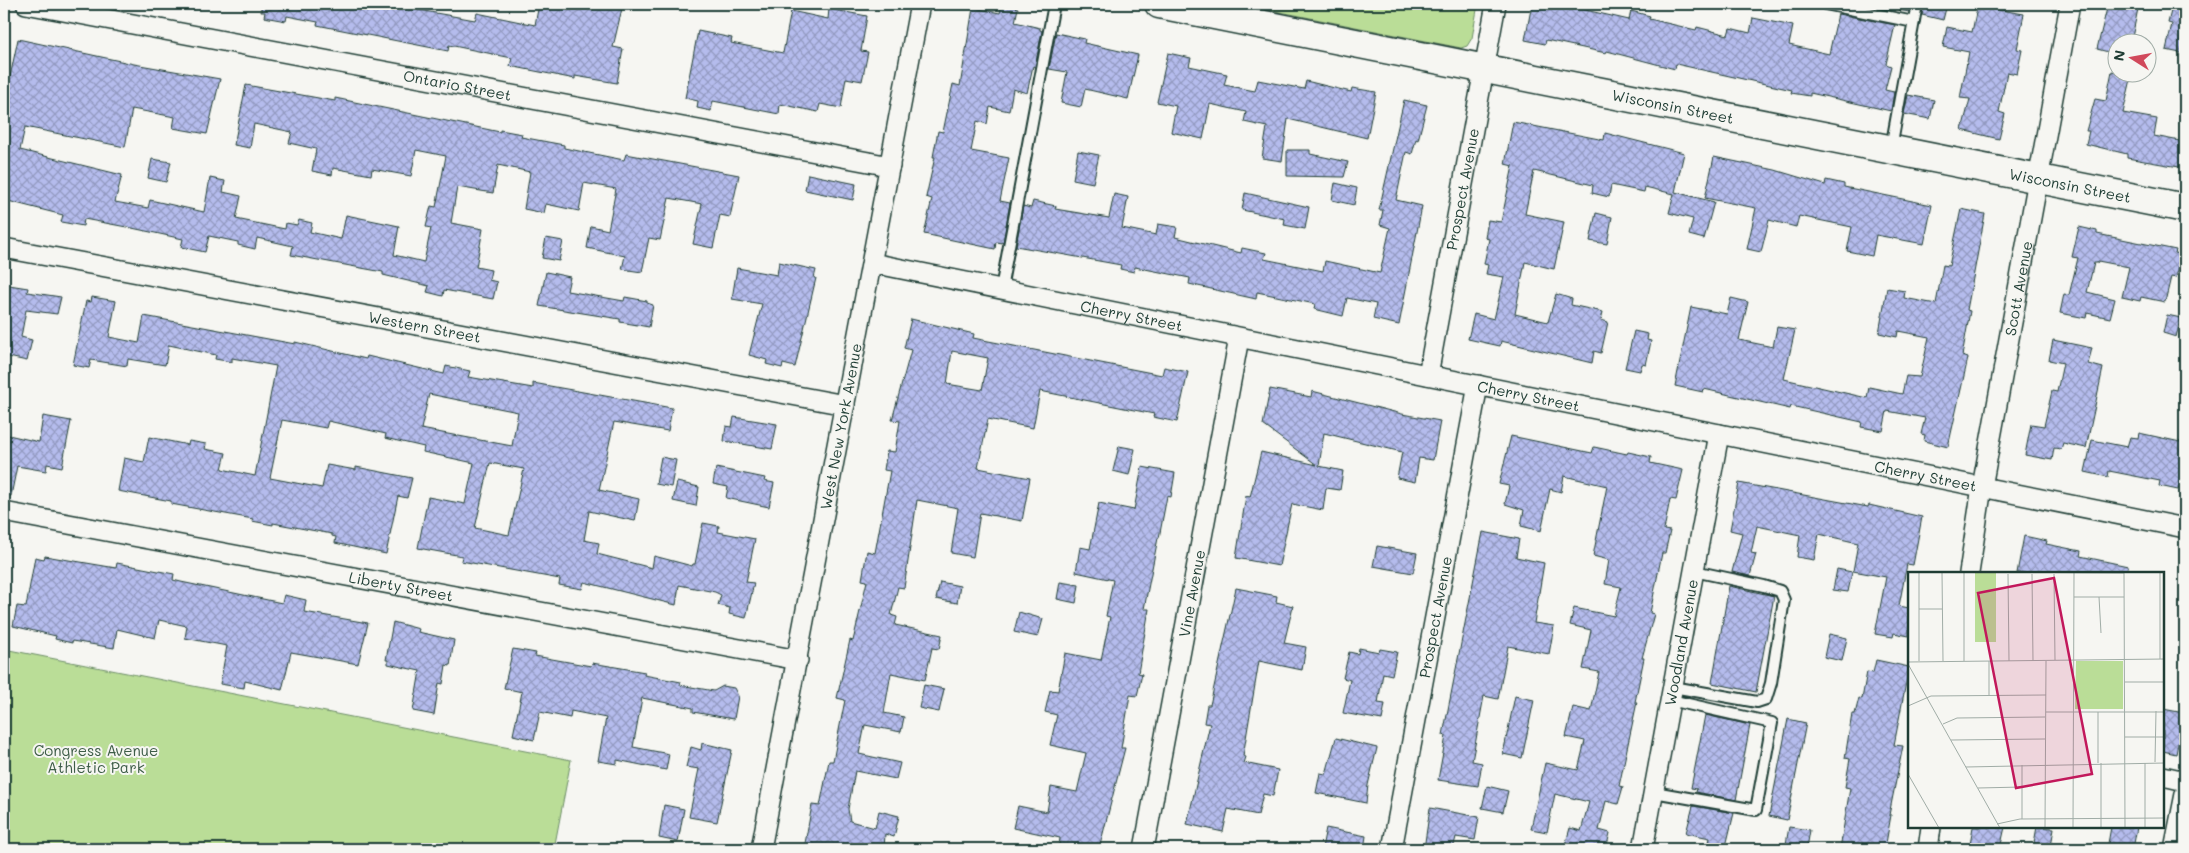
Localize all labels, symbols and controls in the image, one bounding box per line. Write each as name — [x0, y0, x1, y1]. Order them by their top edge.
north arrow — [2106, 32, 2156, 82]
text: N — [2108, 48, 2129, 62]
street label: Ontario Street — [402, 65, 513, 105]
street label: Wisconsin Street — [1610, 84, 1736, 128]
street label: Prospect Avenue — [1441, 126, 1483, 252]
street label: Wisconsin Street — [2007, 163, 2133, 207]
street label: Scott Avenue — [2000, 239, 2037, 337]
street label: Cherry Street — [1079, 295, 1185, 336]
street label: Western Street — [367, 306, 483, 347]
street label: West New York Avenue — [815, 342, 866, 511]
street label: Cherry Street — [1476, 375, 1582, 416]
street label: Cherry Street — [1873, 456, 1979, 496]
street label: Vine Avenue — [1174, 548, 1209, 639]
street label: Prospect Avenue — [1414, 554, 1456, 680]
street label: Liberty Street — [347, 566, 455, 606]
inset map — [1908, 572, 2164, 828]
street label: Woodland Avenue — [1659, 578, 1702, 707]
park label: Congress Avenue Athletic Park — [34, 740, 158, 777]

